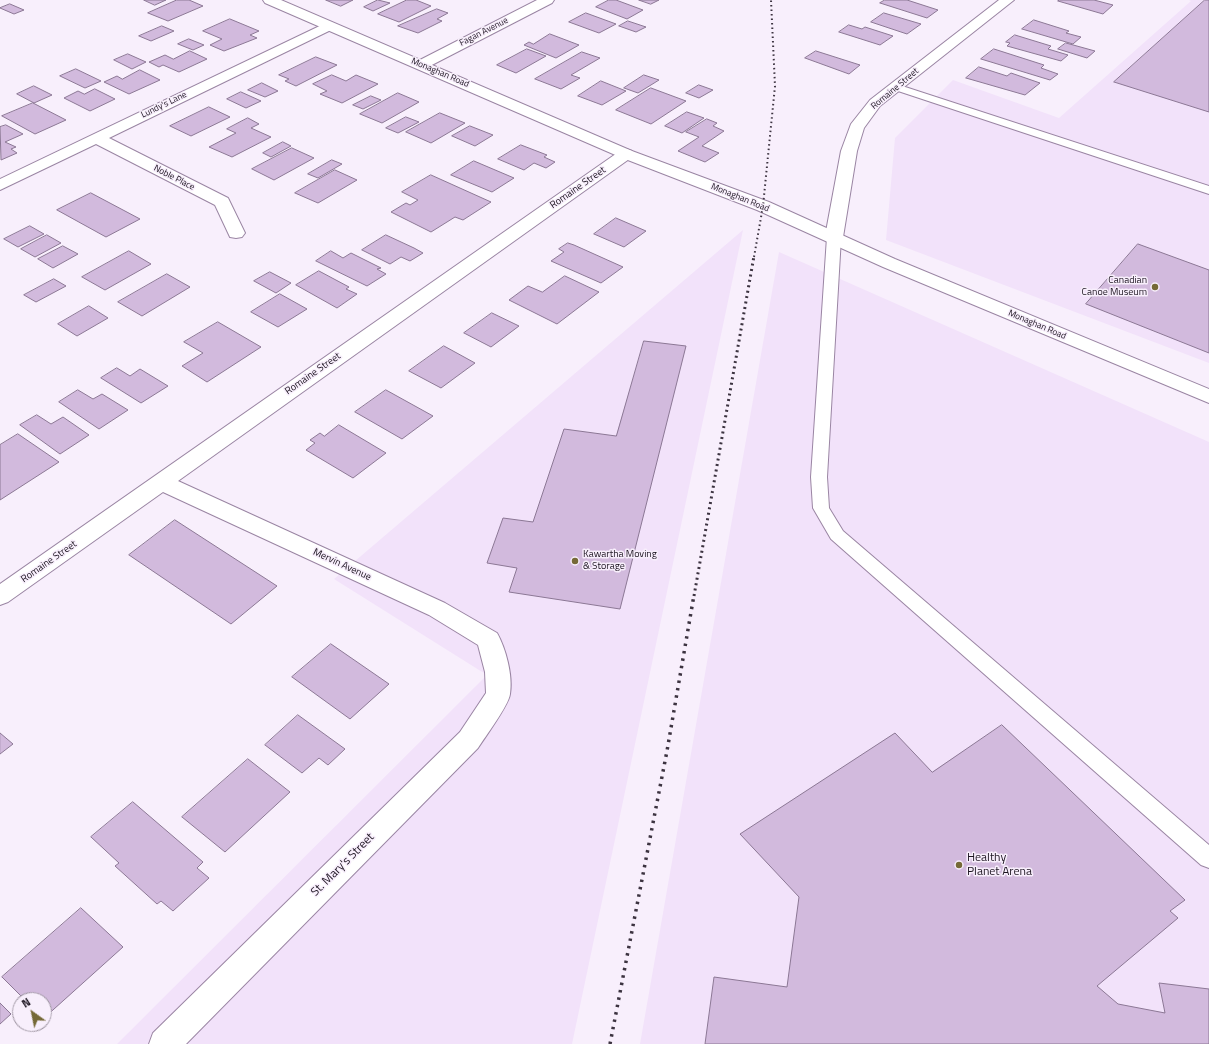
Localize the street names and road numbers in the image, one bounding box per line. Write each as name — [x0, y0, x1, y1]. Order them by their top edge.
street label: Fagan Avenue — [458, 15, 510, 49]
street label: Monaghan Road — [409, 56, 471, 90]
street label: Romaine Street — [869, 66, 921, 112]
street label: Lundy's Lane — [140, 89, 188, 121]
street label: Noble Place — [152, 163, 196, 193]
street label: Romaine Street — [548, 164, 608, 212]
street label: Monaghan Road — [709, 181, 771, 215]
street label: Monaghan Road — [1006, 308, 1068, 342]
street label: Romaine Street — [283, 350, 343, 398]
street label: Romaine Street — [19, 538, 79, 586]
street label: Mervin Avenue — [311, 546, 373, 584]
street label: St. Mary's Street — [308, 830, 378, 900]

